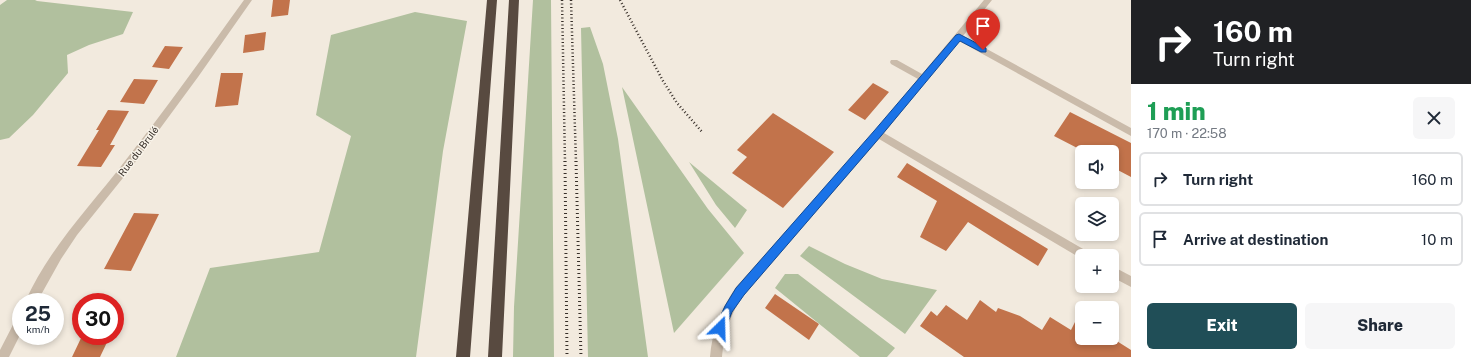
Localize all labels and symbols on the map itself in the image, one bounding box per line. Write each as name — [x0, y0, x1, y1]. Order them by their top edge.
pin — [966, 9, 1000, 50]
street label: Rue du Brulé — [115, 123, 161, 178]
speed limit sign: 30 — [72, 293, 124, 345]
position arrow — [699, 307, 741, 349]

